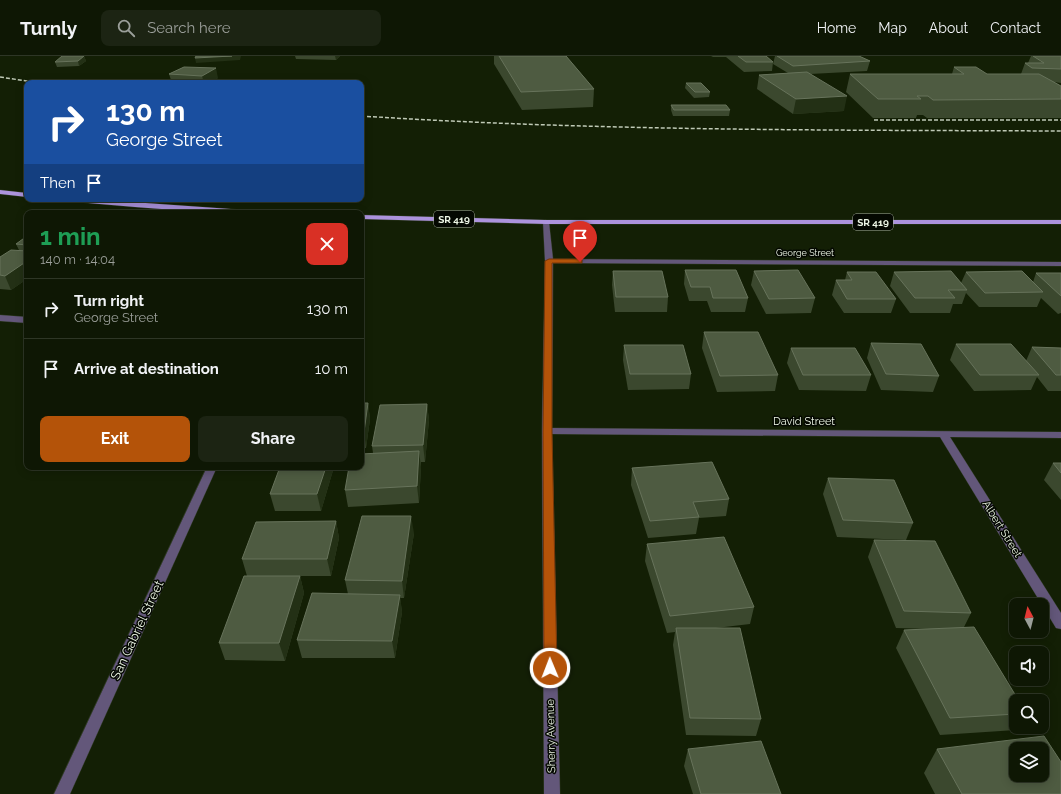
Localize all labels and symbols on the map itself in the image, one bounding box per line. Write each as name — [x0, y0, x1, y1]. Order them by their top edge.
road number: SR 419 — [434, 211, 474, 227]
road number: SR 419 — [853, 214, 893, 230]
pin — [563, 221, 597, 262]
street label: George Street — [776, 248, 834, 258]
street label: David Street — [773, 415, 835, 428]
street label: Albert Street — [979, 498, 1025, 560]
street label: San Gabriel Street — [107, 577, 167, 682]
north arrow — [1009, 598, 1049, 638]
position arrow — [529, 647, 571, 689]
street label: Sherry Avenue — [544, 698, 558, 773]

